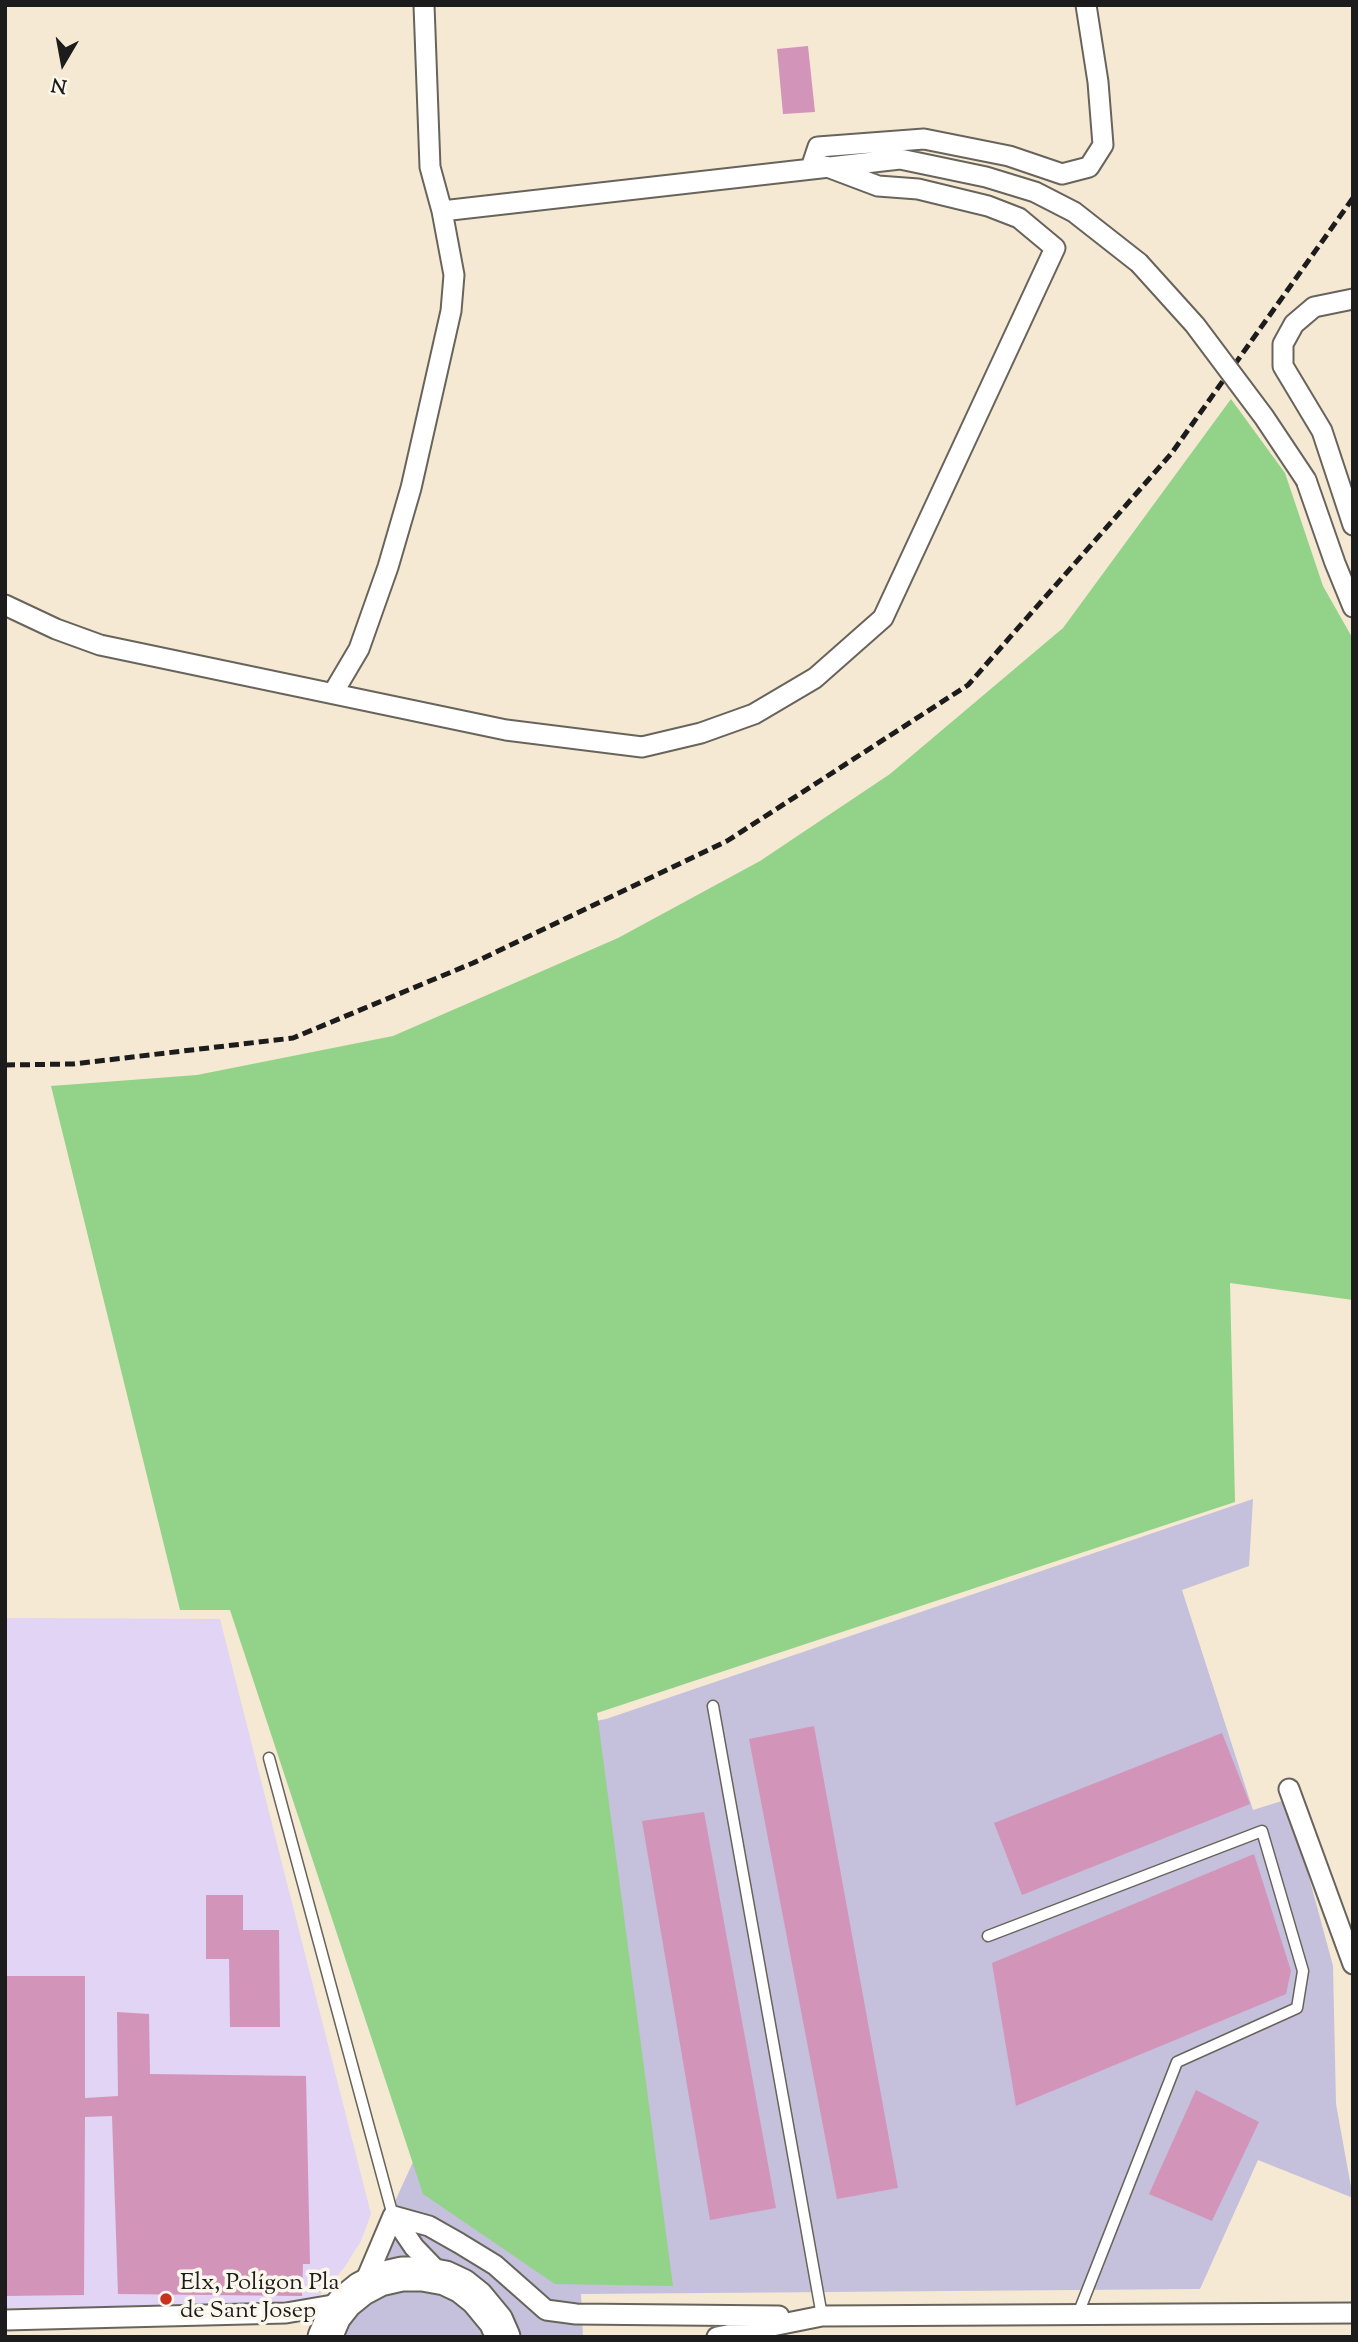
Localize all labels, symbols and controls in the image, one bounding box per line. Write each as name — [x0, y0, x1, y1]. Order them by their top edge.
north arrow — [28, 28, 98, 98]
text: N — [49, 70, 69, 99]
place label: Elx, Polígon Pla de Sant Josep — [180, 2271, 340, 2327]
marker: Elx, Polígon Pla de Sant Josep — [158, 2291, 174, 2307]

